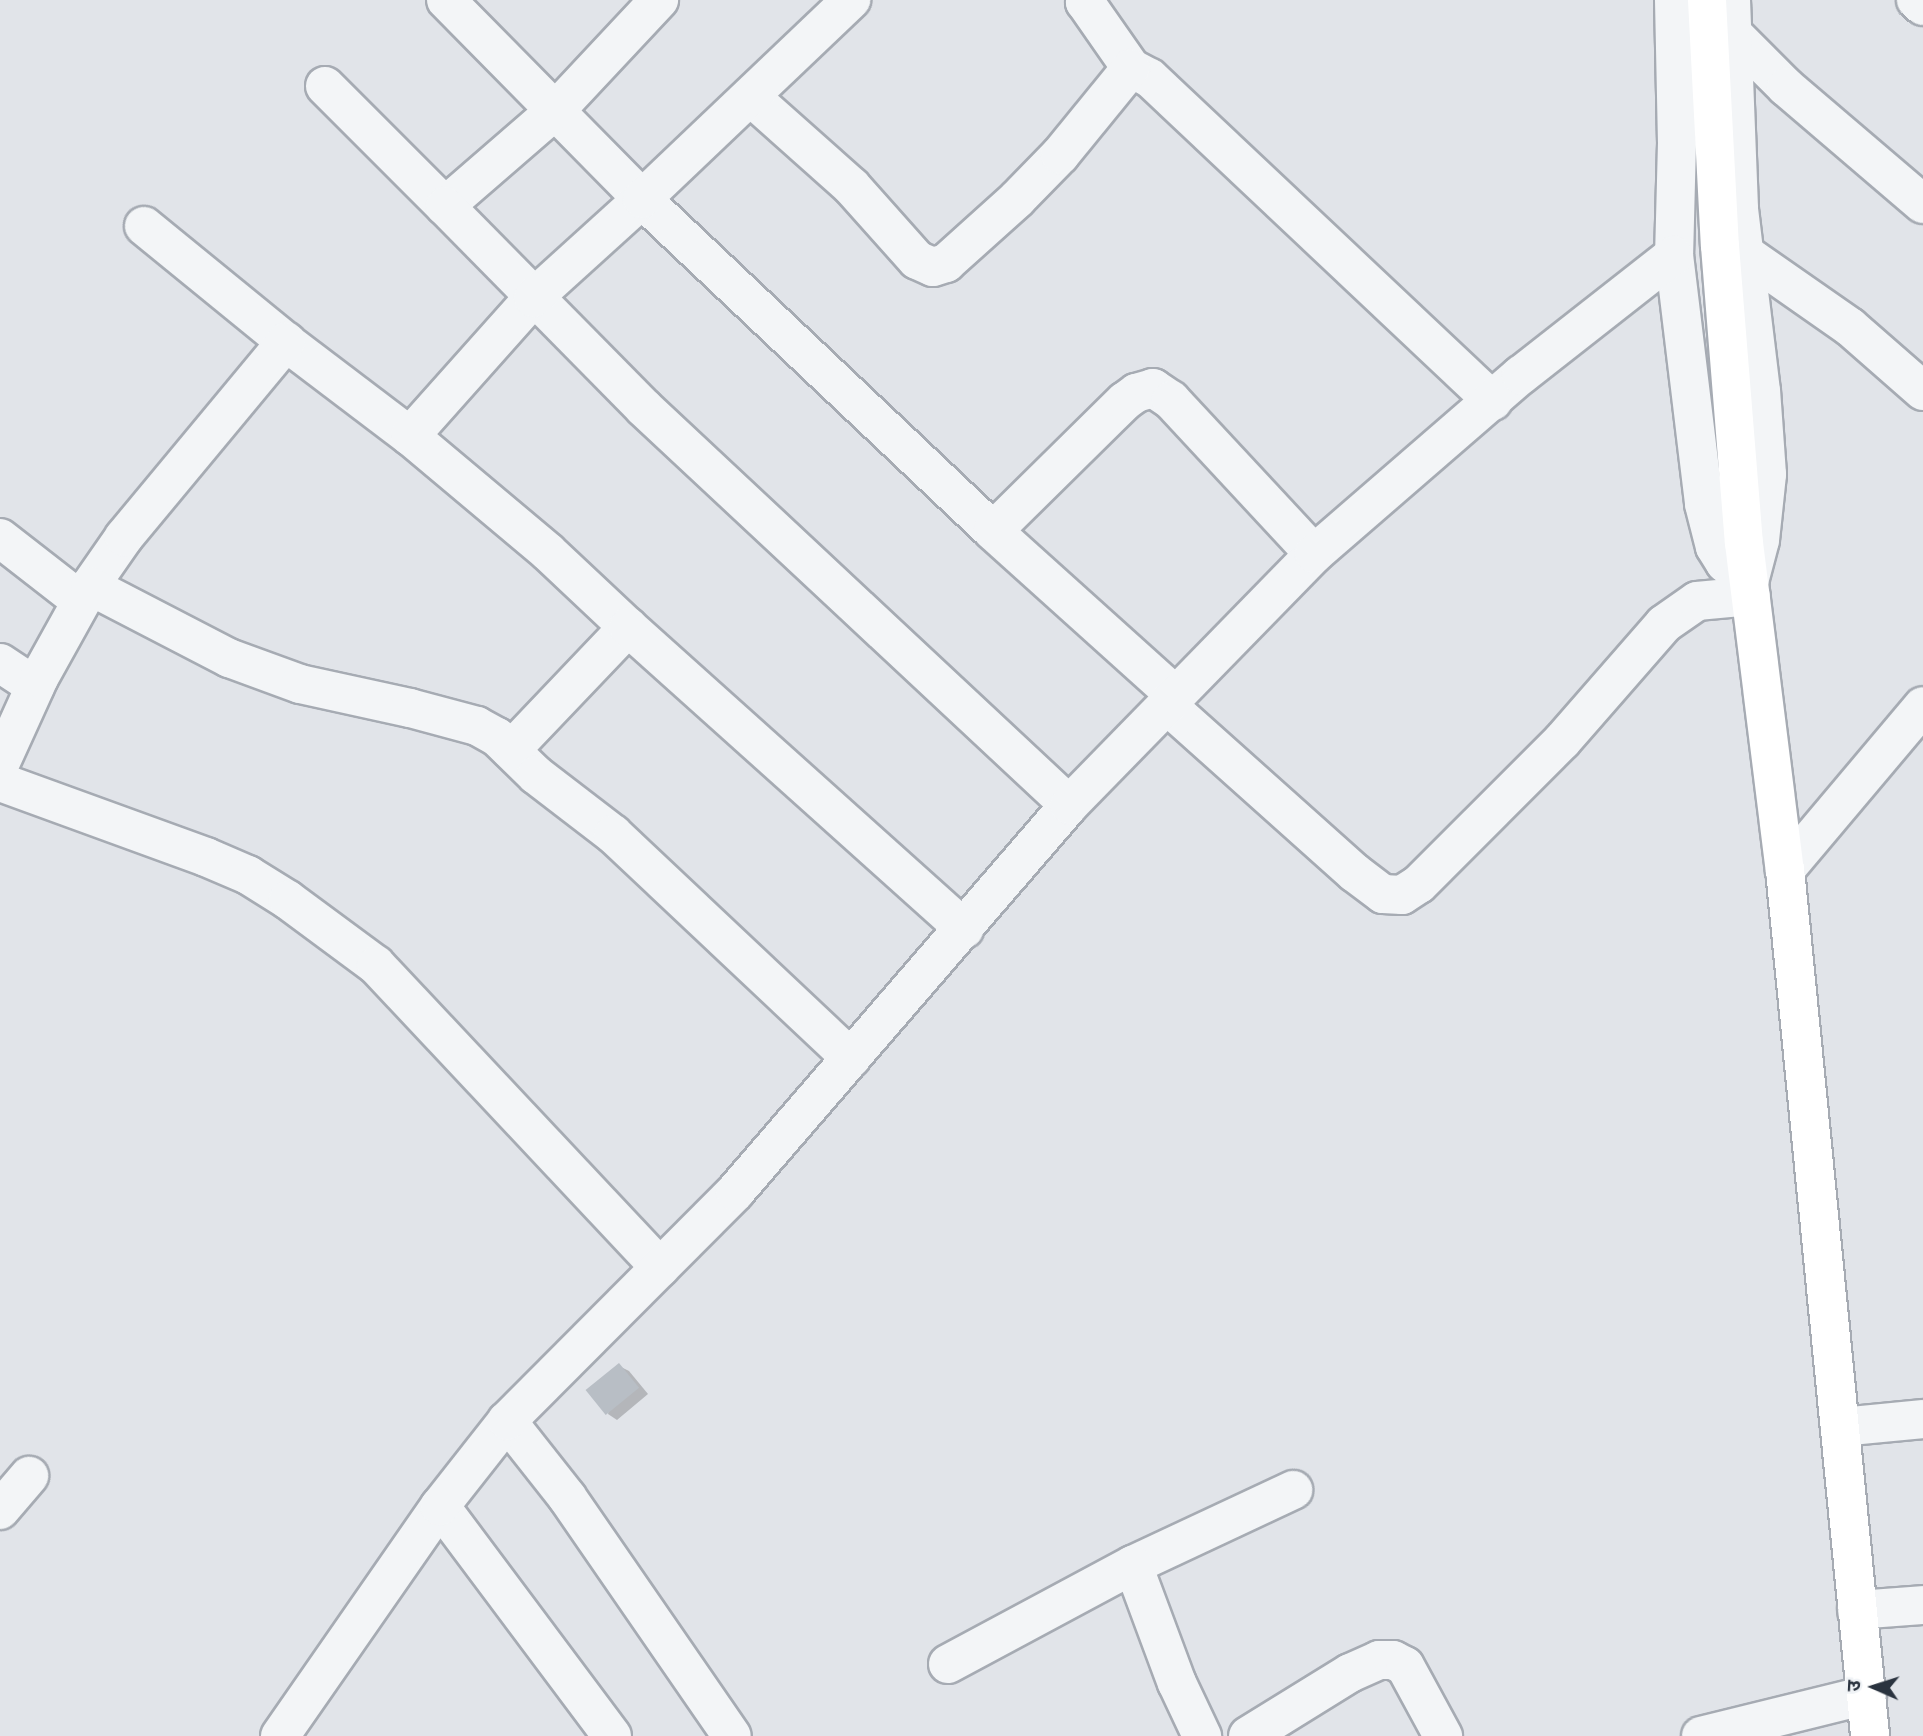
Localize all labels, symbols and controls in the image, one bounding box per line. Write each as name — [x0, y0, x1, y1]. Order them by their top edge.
north arrow — [1839, 1652, 1909, 1722]
text: उ — [1840, 1680, 1866, 1692]

